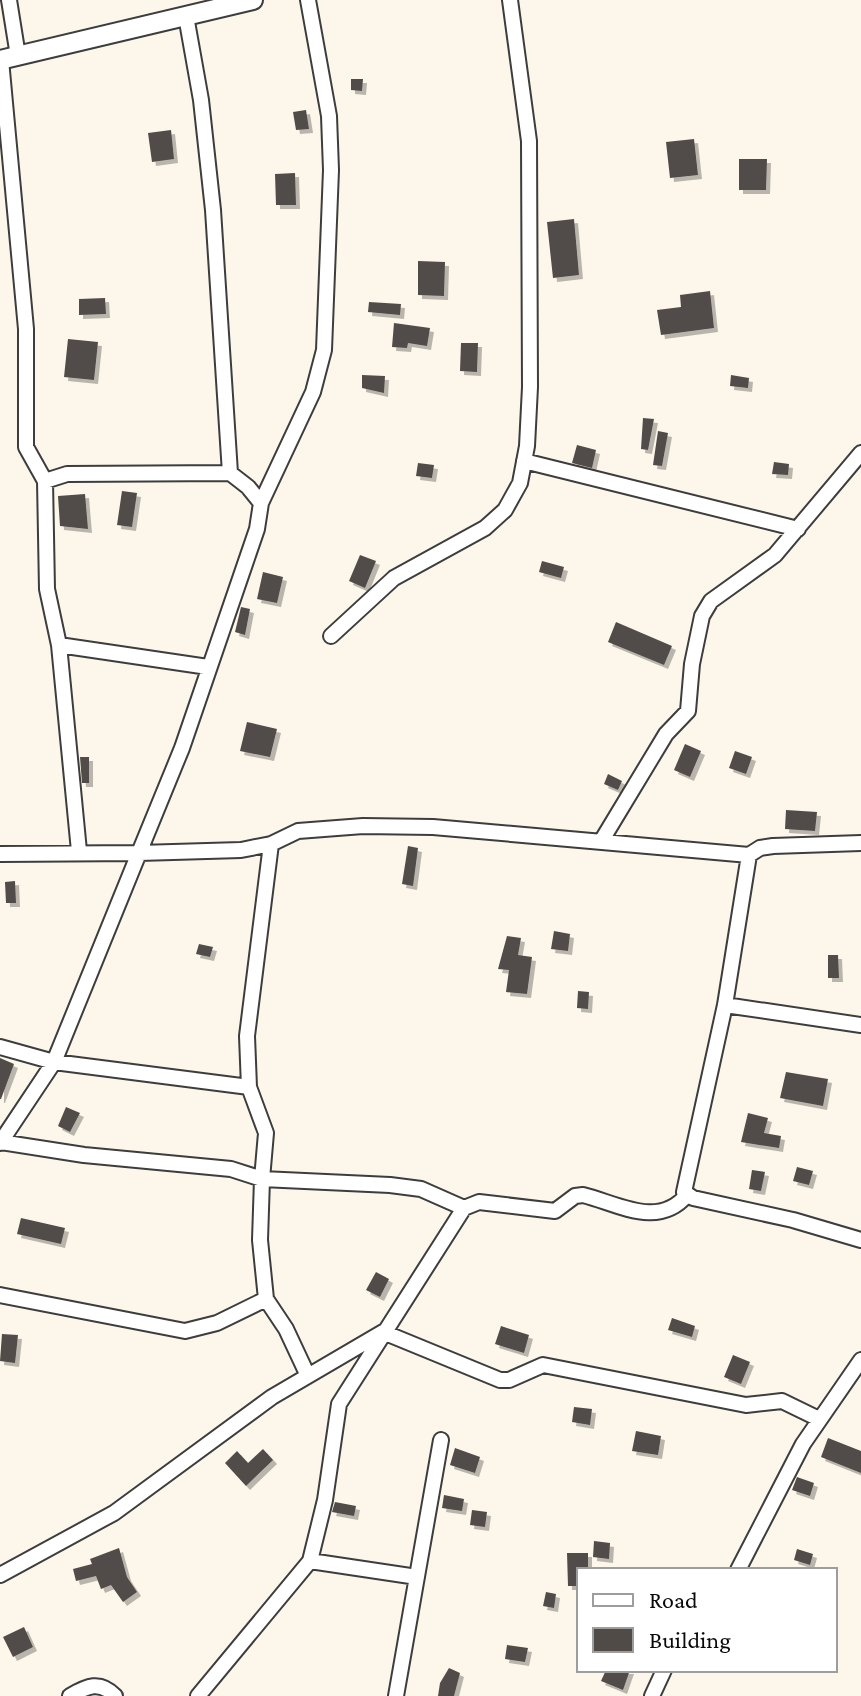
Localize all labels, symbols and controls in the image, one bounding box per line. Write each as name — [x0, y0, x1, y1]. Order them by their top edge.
legend — [577, 1568, 837, 1672]
text: Road — [649, 1586, 698, 1613]
text: Building — [649, 1626, 731, 1653]

